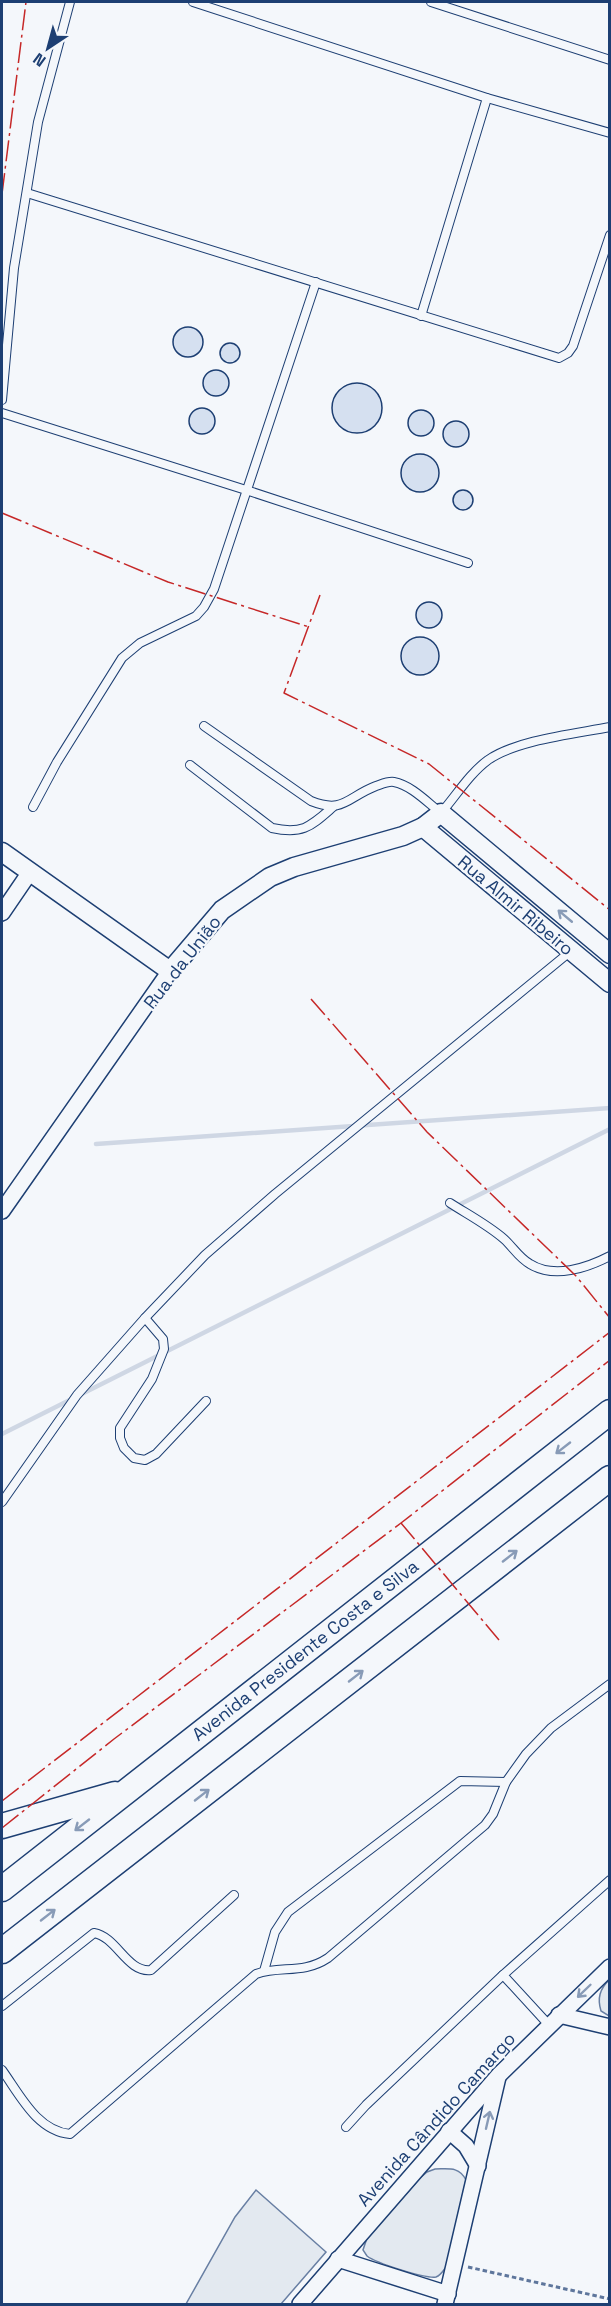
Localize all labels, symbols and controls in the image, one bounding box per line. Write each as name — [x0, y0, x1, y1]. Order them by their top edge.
north arrow — [18, 18, 78, 78]
text: N — [29, 48, 50, 71]
street label: Rua Almir Ribeiro — [453, 850, 579, 960]
one-way arrow — [557, 910, 573, 923]
street label: Rua da União — [138, 911, 226, 1013]
one-way arrow — [556, 1441, 572, 1454]
one-way arrow — [501, 1550, 517, 1562]
street label: Avenida Presidente Costa e Silva — [187, 1554, 423, 1746]
one-way arrow — [347, 1669, 363, 1682]
one-way arrow — [193, 1789, 209, 1802]
one-way arrow — [75, 1819, 91, 1832]
one-way arrow — [39, 1909, 55, 1921]
one-way arrow — [577, 1983, 592, 1998]
street label: Avenida Cândido Camargo — [352, 2027, 520, 2211]
one-way arrow — [483, 2111, 495, 2130]

